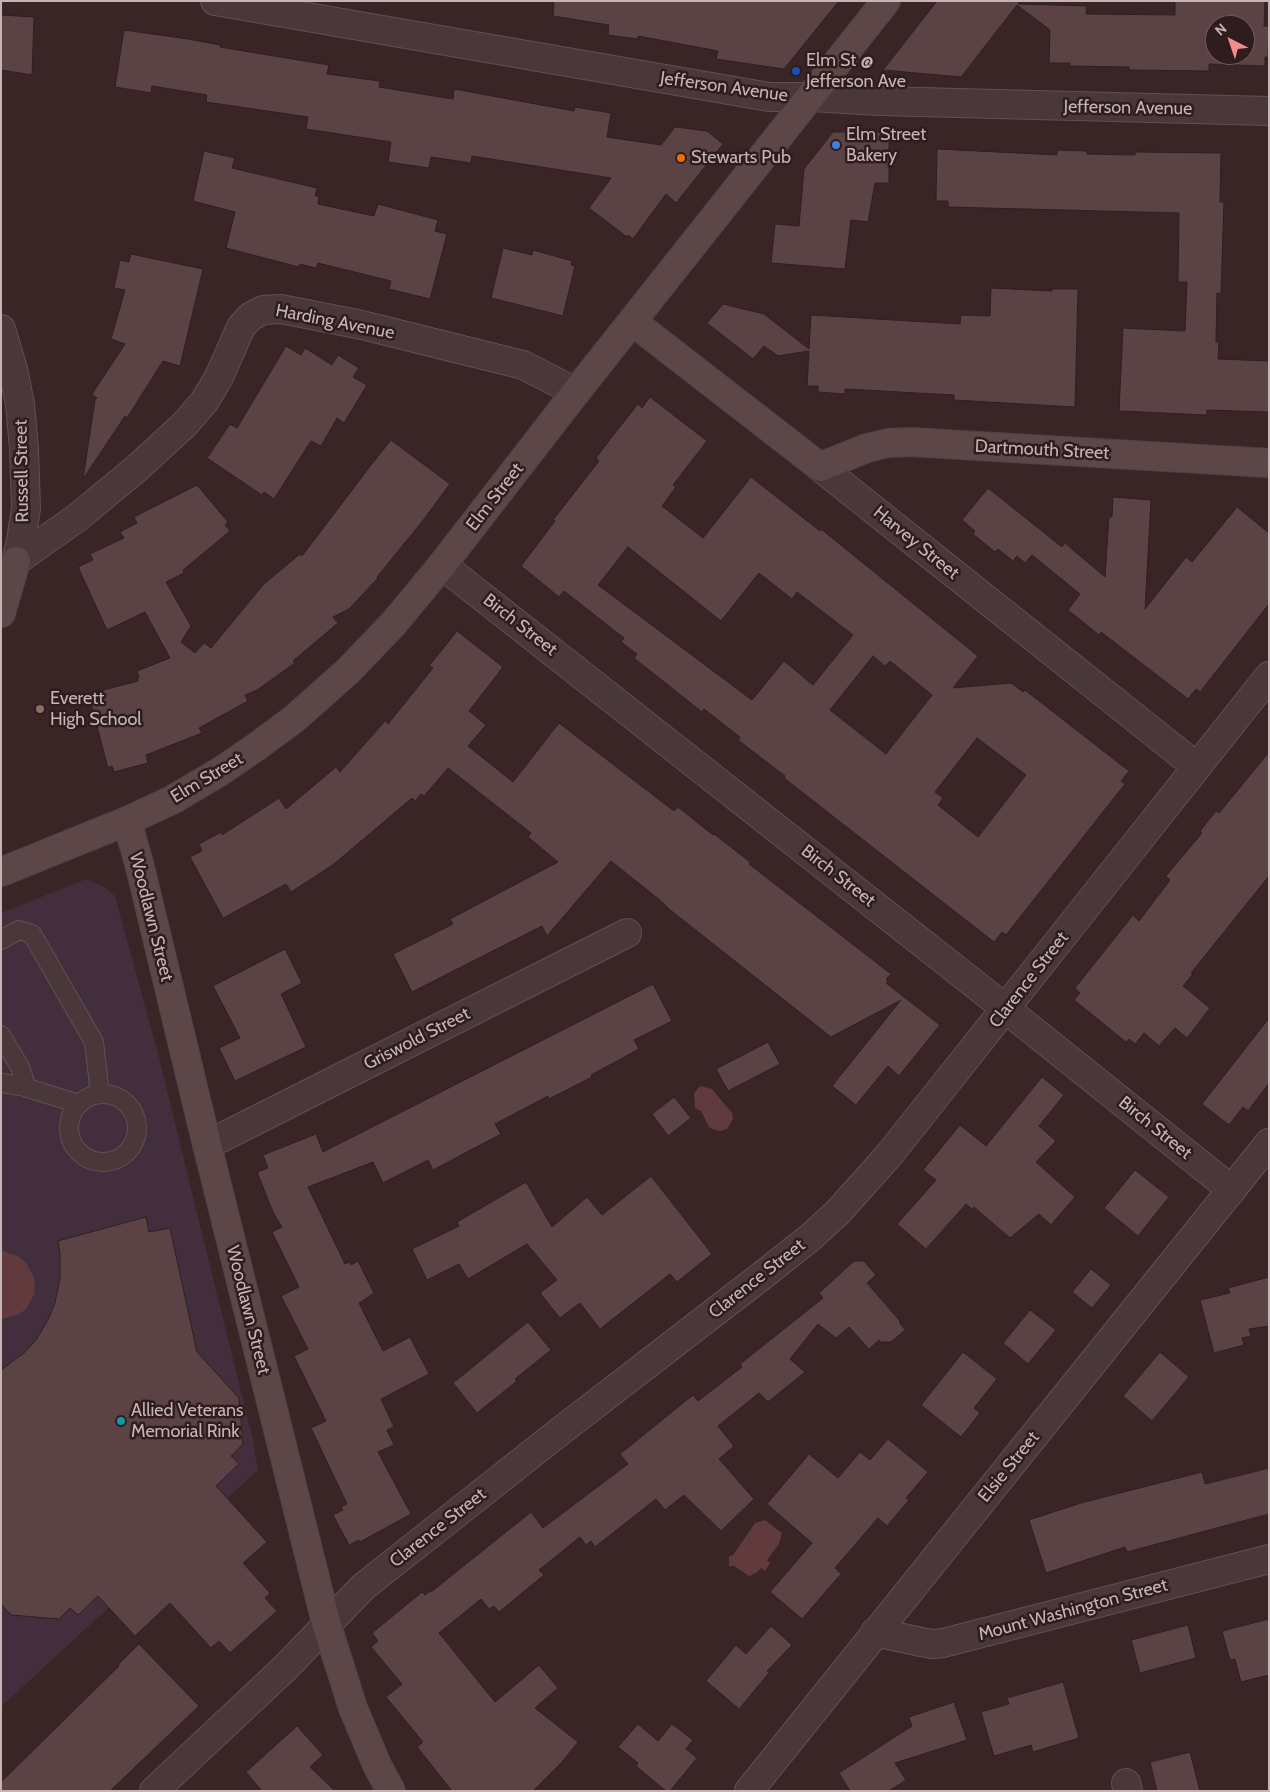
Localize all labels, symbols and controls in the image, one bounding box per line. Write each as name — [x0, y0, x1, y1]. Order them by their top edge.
north arrow — [1205, 15, 1255, 65]
text: N — [1211, 19, 1230, 39]
place label: Elm St @ Jefferson Ave — [806, 50, 906, 92]
marker: Elm St @ Jefferson Ave — [790, 65, 802, 77]
street label: Jefferson Avenue — [659, 67, 789, 107]
street label: Jefferson Avenue — [1063, 96, 1193, 120]
place label: Elm Street Bakery — [846, 124, 926, 166]
marker: Elm Street Bakery — [830, 139, 842, 151]
place label: Stewarts Pub — [691, 147, 791, 169]
marker: Stewarts Pub — [675, 152, 687, 164]
street label: Harding Avenue — [274, 300, 396, 344]
street label: Russell Street — [10, 419, 34, 523]
street label: Dartmouth Street — [974, 436, 1110, 464]
street label: Elm Street — [462, 459, 528, 535]
street label: Harvey Street — [869, 502, 963, 584]
street label: Birch Street — [479, 589, 561, 661]
place label: Everett High School — [50, 688, 142, 731]
marker: Everett High School — [34, 703, 46, 715]
street label: Elm Street — [167, 748, 247, 808]
street label: Birch Street — [797, 840, 879, 912]
street label: Woodlawn Street — [125, 850, 177, 984]
street label: Clarence Street — [985, 928, 1073, 1032]
street label: Griswold Street — [360, 1003, 474, 1075]
street label: Birch Street — [1114, 1092, 1196, 1164]
street label: Clarence Street — [705, 1235, 809, 1323]
street label: Woodlawn Street — [222, 1243, 274, 1377]
place label: Allied Veterans Memorial Rink — [131, 1400, 244, 1442]
marker: Allied Veterans Memorial Rink — [115, 1415, 127, 1427]
street label: Elsie Street — [974, 1427, 1044, 1507]
street label: Clarence Street — [386, 1484, 490, 1572]
street label: Mount Washington Street — [976, 1574, 1170, 1646]

